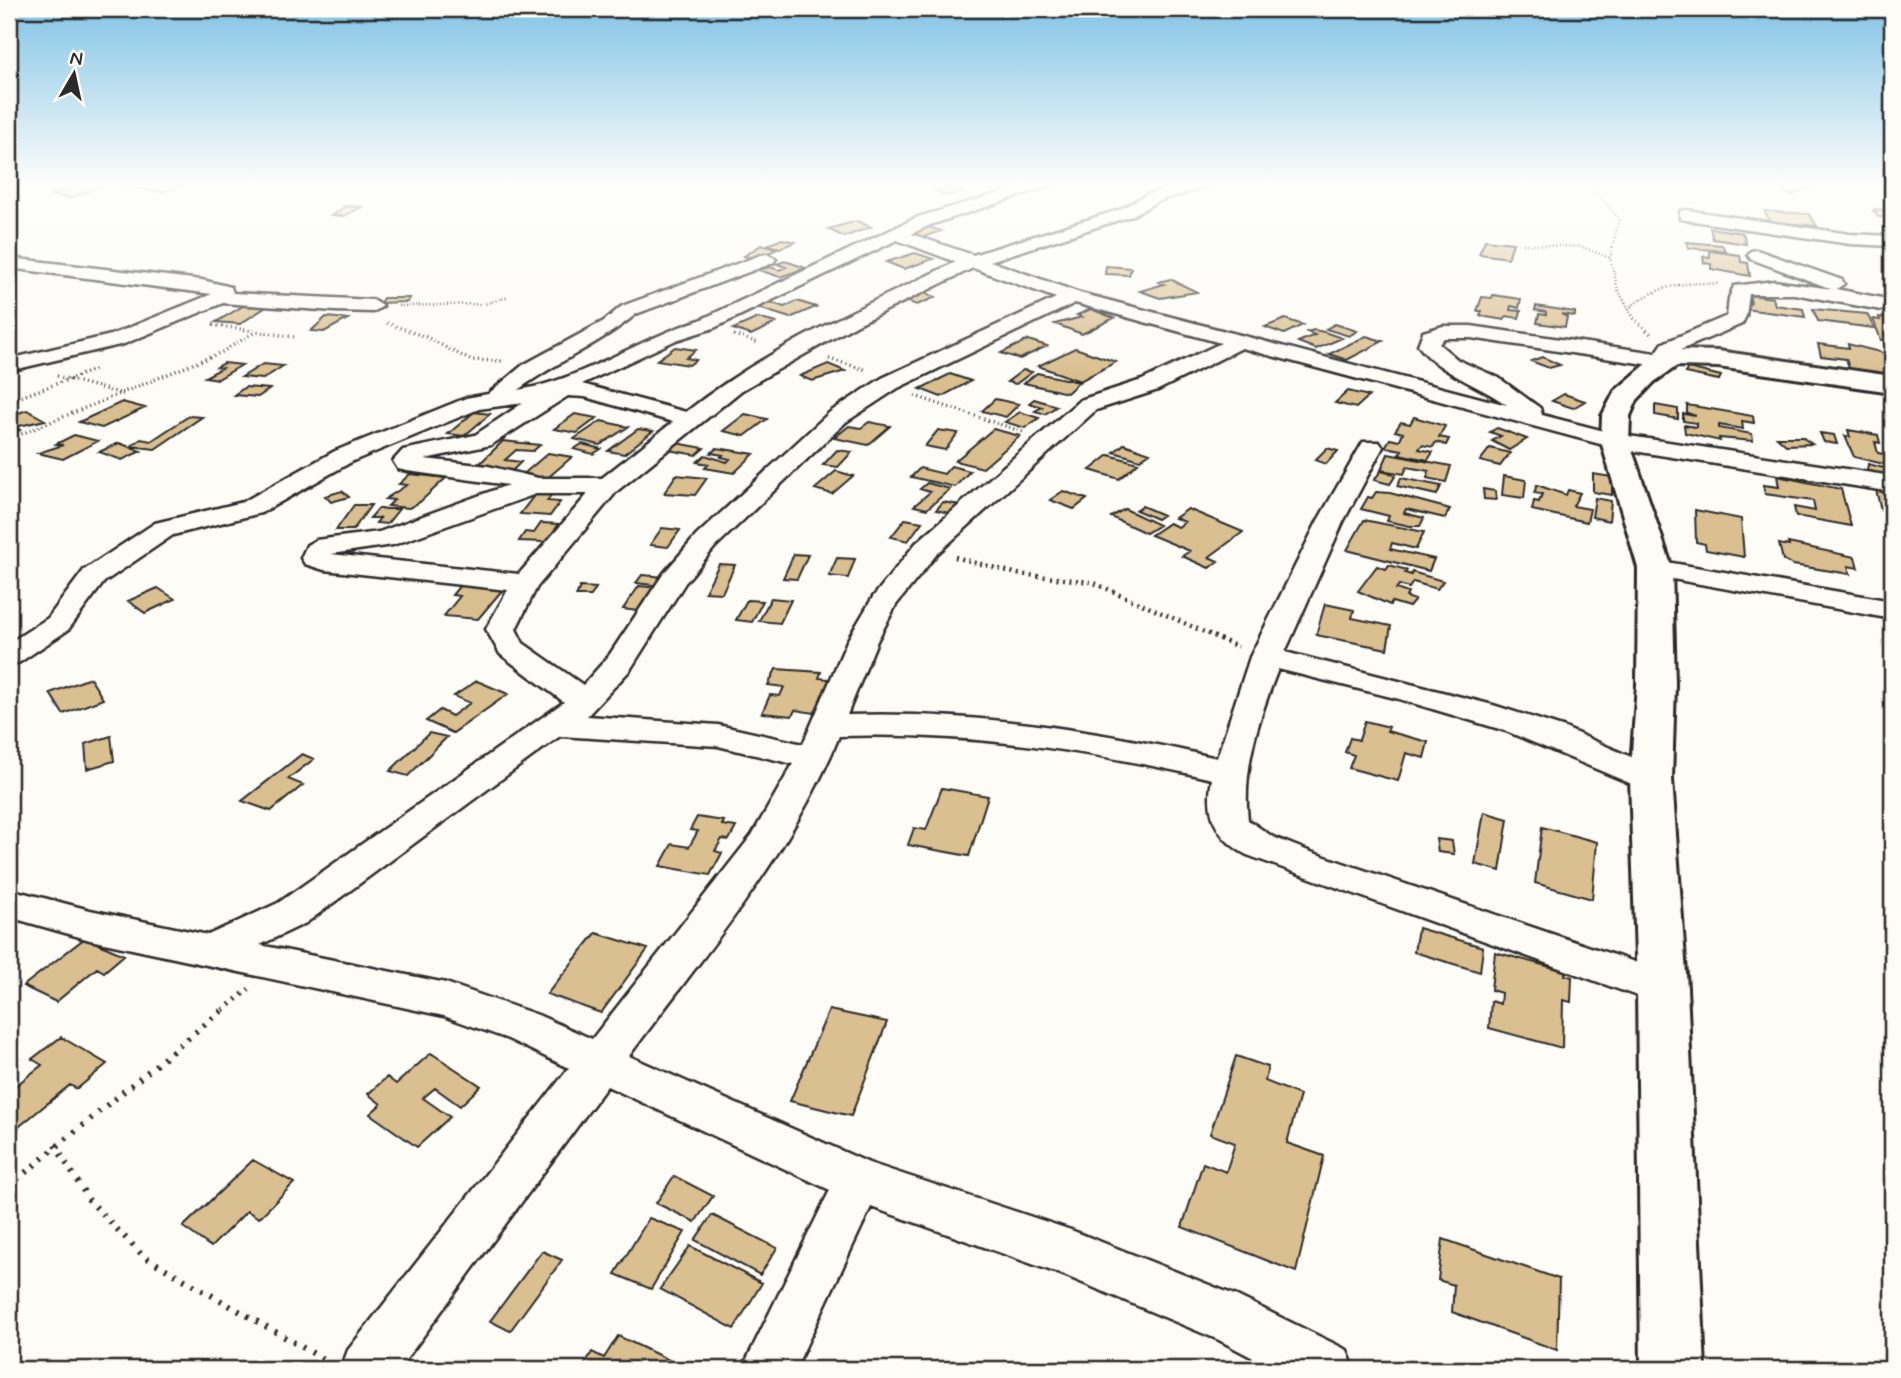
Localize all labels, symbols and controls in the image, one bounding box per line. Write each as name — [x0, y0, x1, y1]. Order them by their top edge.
north arrow — [38, 38, 108, 108]
text: N — [68, 45, 85, 72]

